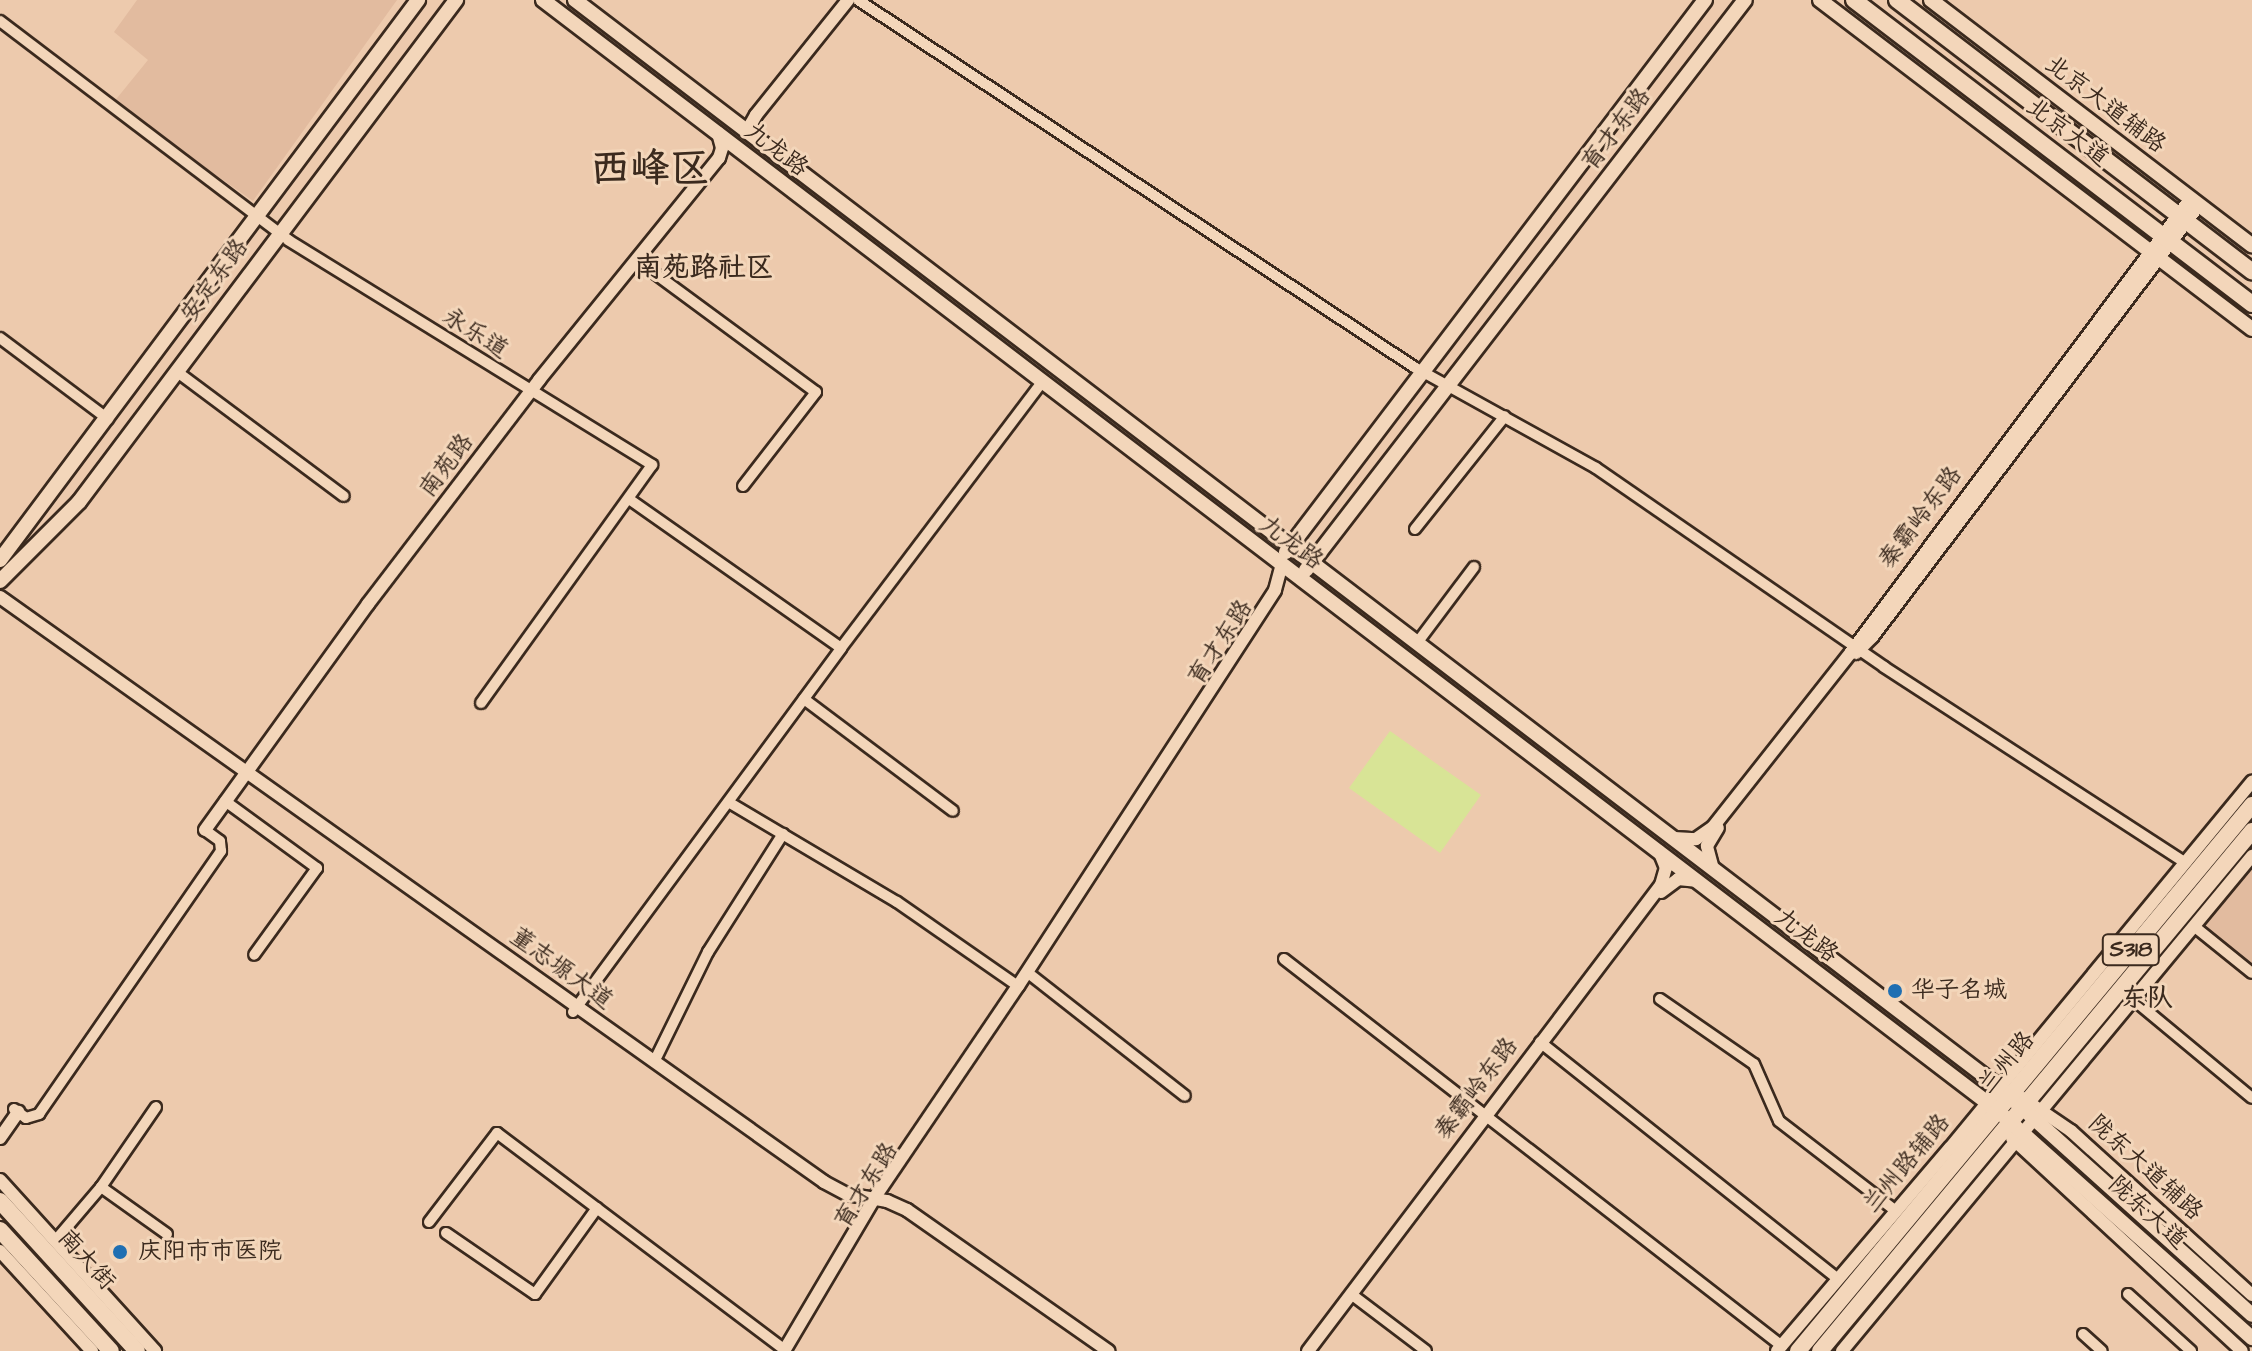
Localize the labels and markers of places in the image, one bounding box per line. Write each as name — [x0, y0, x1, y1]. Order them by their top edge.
place label: 华子名城 — [1911, 977, 2007, 1005]
marker: 华子名城 — [1886, 982, 1904, 1000]
place label: 庆阳市市医院 — [138, 1238, 282, 1266]
marker: 庆阳市市医院 — [109, 1241, 131, 1263]

